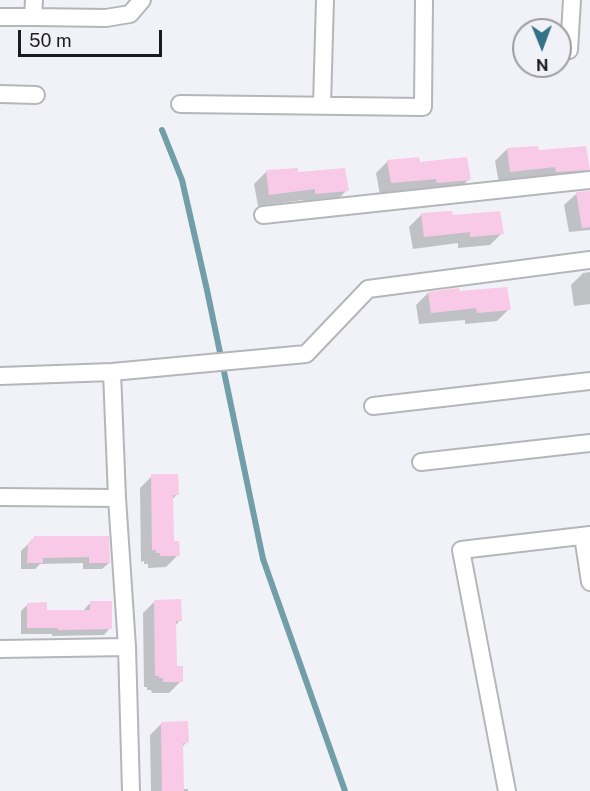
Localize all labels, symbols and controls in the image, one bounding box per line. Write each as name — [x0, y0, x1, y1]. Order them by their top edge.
scale bar — [21, 18, 165, 56]
north arrow — [512, 18, 572, 78]
text: 50 m — [29, 30, 72, 51]
text: N — [536, 55, 549, 74]

